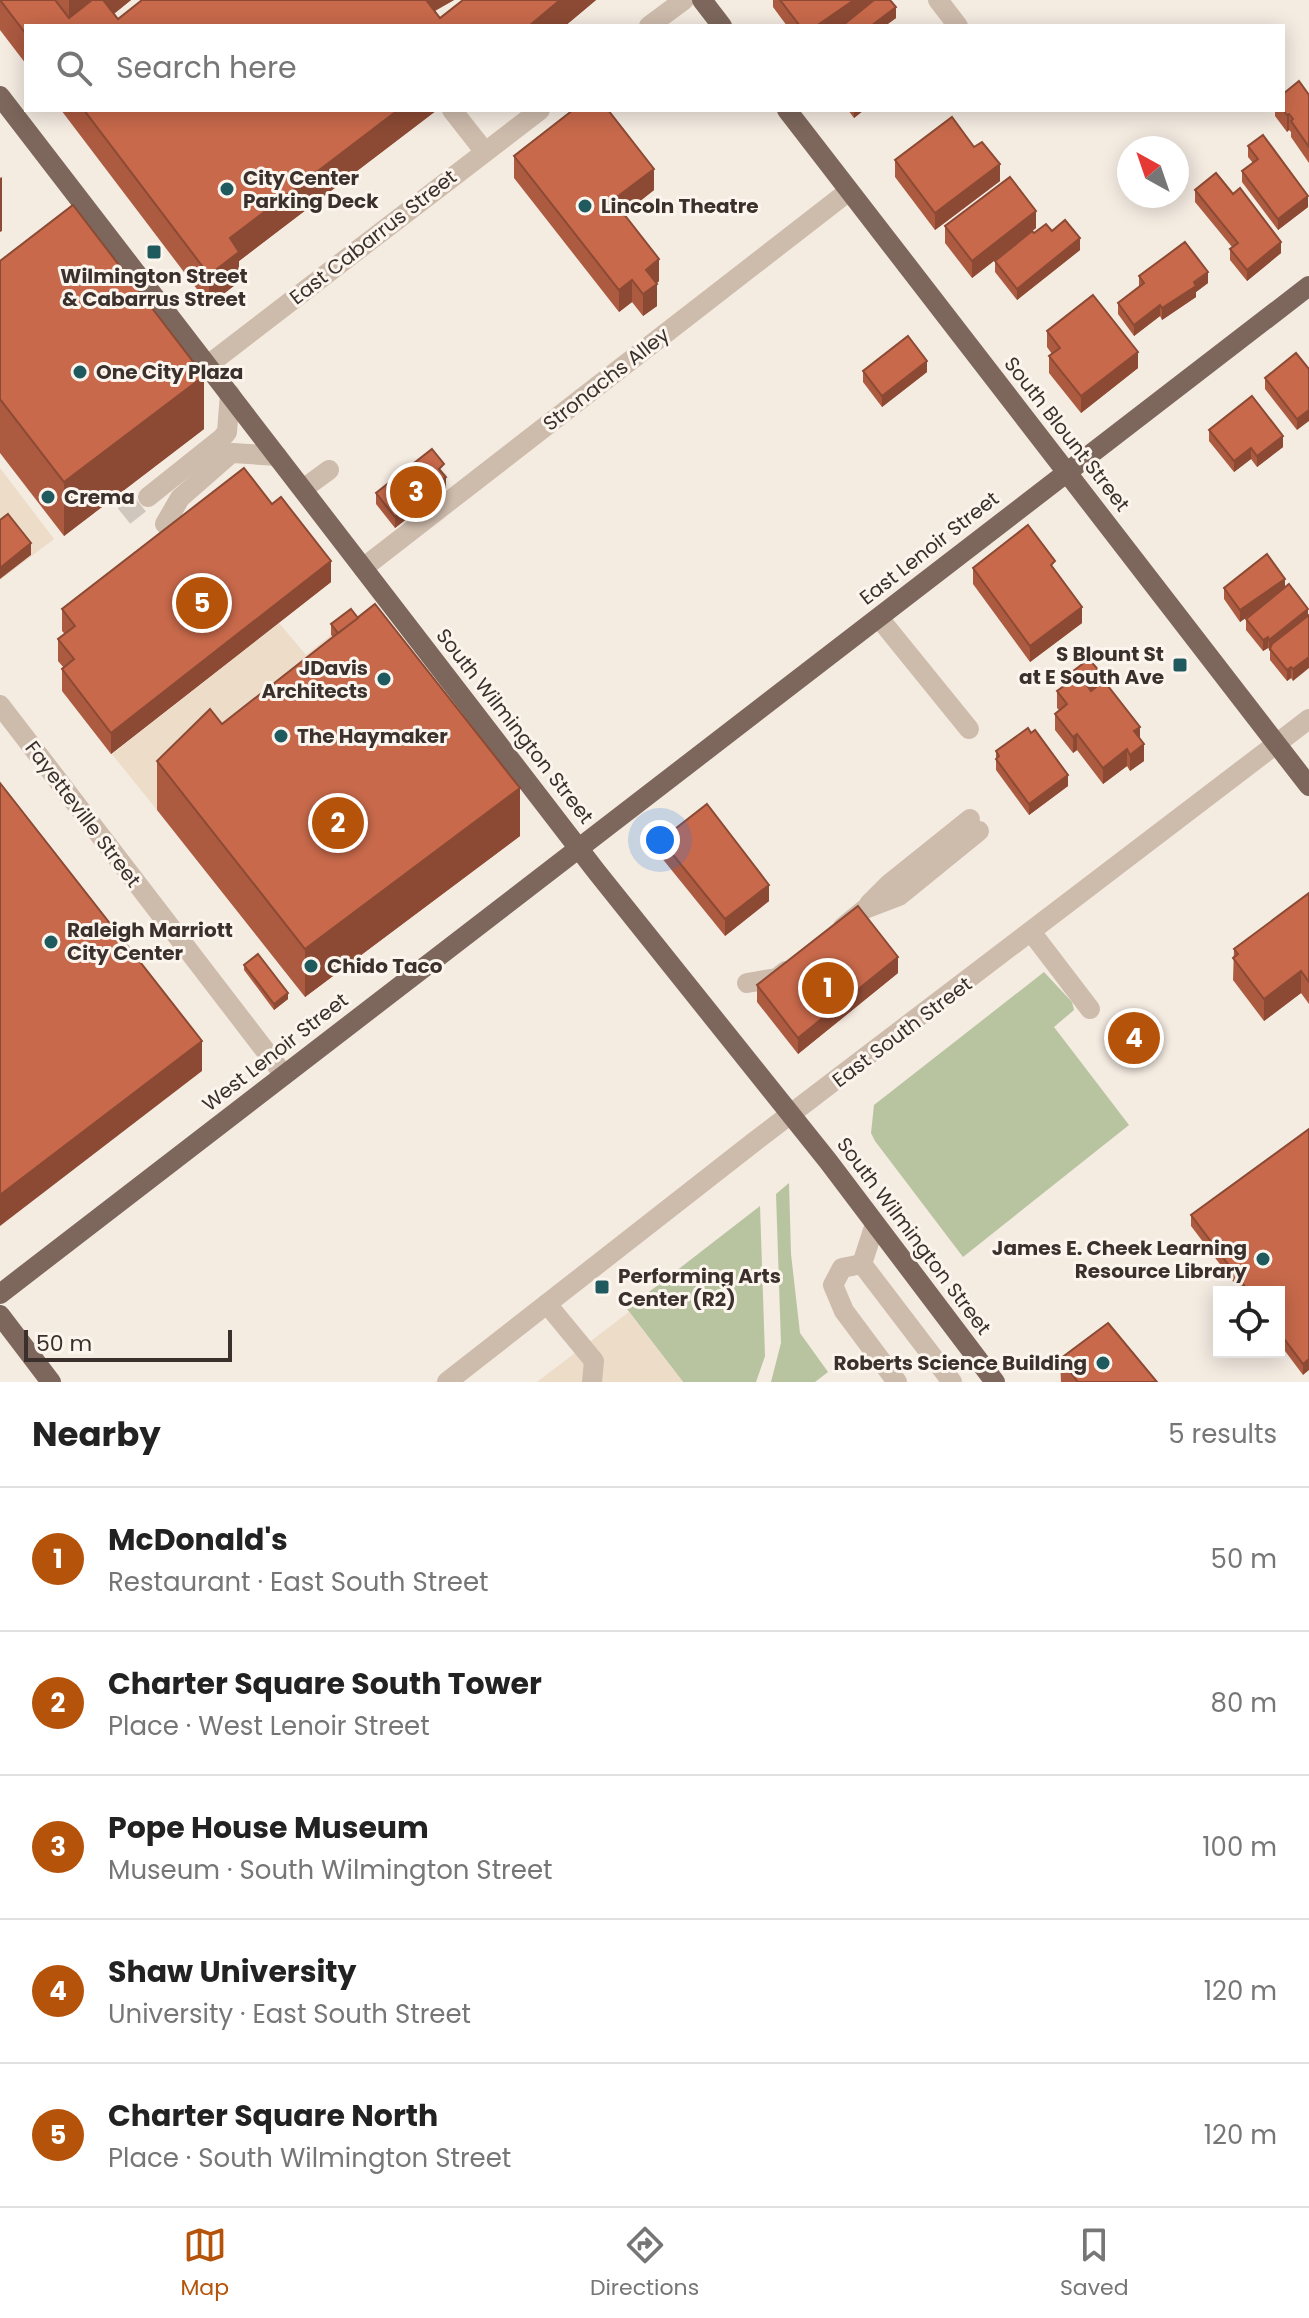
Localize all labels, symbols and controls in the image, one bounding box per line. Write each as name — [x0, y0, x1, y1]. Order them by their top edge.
search box — [24, 24, 1285, 112]
icon: search — [52, 46, 96, 90]
text: Search here — [116, 46, 297, 89]
north arrow — [1117, 136, 1189, 208]
street label: East Cabarrus Street — [284, 163, 462, 311]
place label: City Center Parking Deck — [243, 164, 379, 215]
marker: City Center Parking Deck — [218, 180, 236, 198]
place label: Lincoln Theatre — [601, 192, 759, 220]
marker: Lincoln Theatre — [576, 197, 594, 215]
marker: Wilmington Street & Cabarrus Street — [145, 243, 163, 261]
place label: Wilmington Street & Cabarrus Street — [60, 262, 248, 313]
street label: Stronachs Alley — [537, 321, 675, 437]
street label: South Blount Street — [998, 351, 1136, 517]
place label: One City Plaza — [96, 358, 243, 386]
marker: One City Plaza — [71, 363, 89, 381]
pin: 3 — [390, 462, 442, 522]
place label: Crema — [64, 483, 135, 511]
street label: East Lenoir Street — [853, 485, 1005, 611]
marker: Crema — [39, 488, 57, 506]
pin: 5 — [176, 573, 228, 633]
street label: South Wilmington Street — [430, 623, 600, 829]
place label: S Blount St at E South Ave — [1019, 640, 1164, 691]
place label: JDavis Architects — [261, 654, 368, 705]
marker: S Blount St at E South Ave — [1171, 656, 1189, 674]
marker: JDavis Architects — [375, 670, 393, 688]
place label: The Haymaker — [297, 722, 448, 750]
marker: The Haymaker — [272, 727, 290, 745]
street label: Fayetteville Street — [19, 735, 147, 893]
pin: 2 — [312, 793, 364, 853]
your location — [640, 820, 680, 860]
place label: Raleigh Marriott City Center — [67, 916, 233, 967]
marker: Raleigh Marriott City Center — [42, 933, 60, 951]
place label: Chido Taco — [327, 952, 443, 980]
marker: Chido Taco — [302, 957, 320, 975]
pin: 1 — [802, 958, 854, 1018]
street label: East South Street — [826, 970, 978, 1094]
street label: West Lenoir Street — [196, 986, 354, 1118]
pin: 4 — [1108, 1008, 1160, 1068]
street label: South Wilmington Street — [830, 1131, 998, 1341]
place label: James E. Cheek Learning Resource Library — [992, 1234, 1247, 1285]
marker: James E. Cheek Learning Resource Library — [1254, 1250, 1272, 1268]
place label: Performing Arts Center (R2) — [618, 1262, 781, 1313]
marker: Performing Arts Center (R2) — [593, 1278, 611, 1296]
map controls — [1213, 1286, 1285, 1358]
button: locate — [1213, 1286, 1285, 1358]
scale bar — [24, 1326, 232, 1362]
text: 50 m — [36, 1328, 92, 1359]
place label: Roberts Science Building — [833, 1349, 1087, 1377]
marker: Roberts Science Building — [1094, 1354, 1112, 1372]
text: Nearby — [32, 1410, 161, 1458]
text: 5 results — [1168, 1416, 1277, 1452]
text: McDonald's — [108, 1518, 288, 1561]
text: 1 — [53, 1541, 63, 1577]
text: 50 m — [1211, 1541, 1277, 1577]
text: Restaurant · East South Street — [108, 1564, 489, 1600]
text: Charter Square South Tower — [108, 1662, 542, 1705]
text: 2 — [51, 1685, 65, 1721]
text: 80 m — [1211, 1685, 1277, 1721]
text: Place · West Lenoir Street — [108, 1708, 430, 1744]
text: Pope House Museum — [108, 1806, 429, 1849]
text: 3 — [50, 1829, 66, 1865]
text: 100 m — [1202, 1829, 1277, 1865]
text: Museum · South Wilmington Street — [108, 1852, 553, 1888]
text: Shaw University — [108, 1950, 356, 1993]
text: 4 — [49, 1973, 67, 2009]
text: 120 m — [1204, 1973, 1277, 2009]
text: University · East South Street — [108, 1996, 471, 2032]
text: Charter Square North — [108, 2094, 438, 2137]
text: 5 — [50, 2117, 66, 2153]
text: 120 m — [1204, 2117, 1277, 2153]
text: Place · South Wilmington Street — [108, 2140, 511, 2176]
tab: Map — [180, 2223, 229, 2304]
tab: Directions — [590, 2223, 699, 2304]
tab: Saved — [1060, 2223, 1129, 2304]

